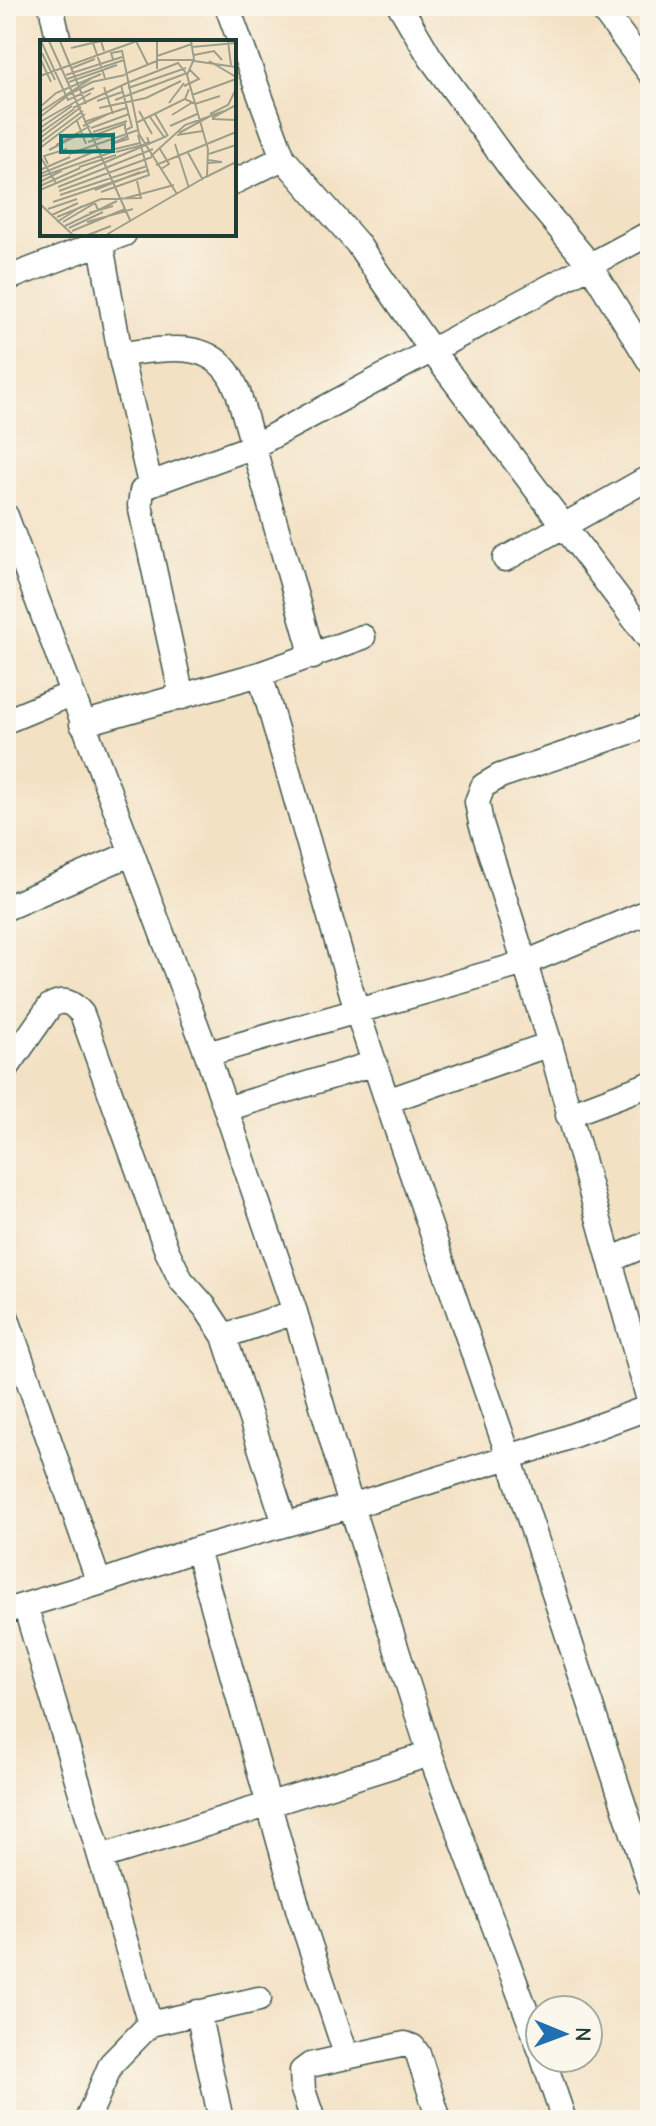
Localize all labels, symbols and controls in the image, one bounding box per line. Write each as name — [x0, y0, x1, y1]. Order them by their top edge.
inset map — [40, 40, 236, 236]
north arrow — [524, 1994, 604, 2074]
text: N — [570, 2027, 596, 2042]

